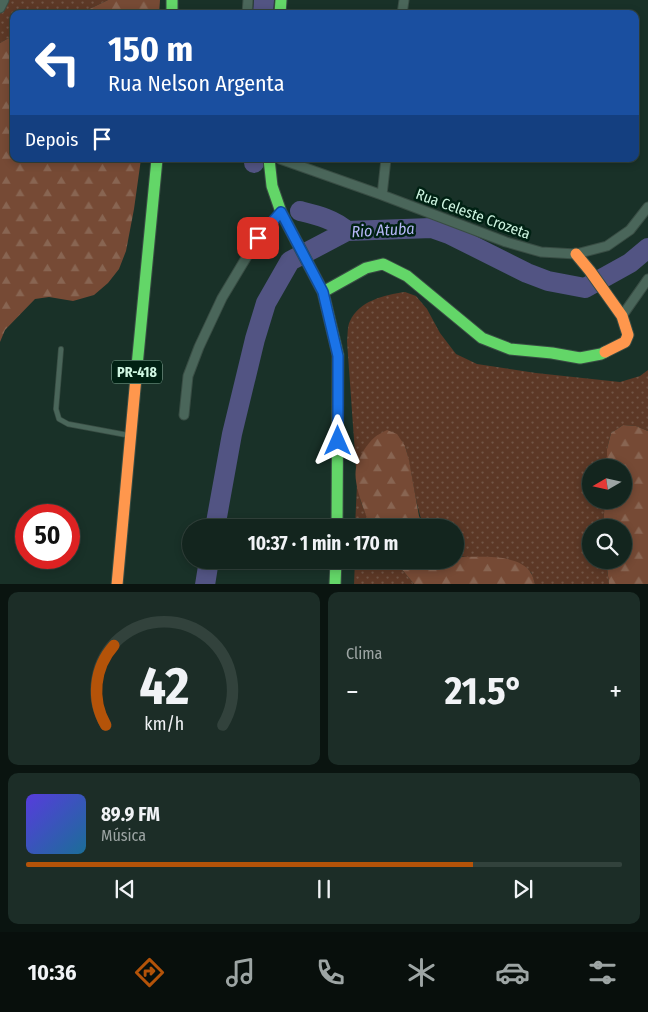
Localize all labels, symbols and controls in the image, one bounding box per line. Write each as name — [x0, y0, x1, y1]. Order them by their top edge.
text: 150 m — [108, 28, 193, 70]
icon: left — [25, 30, 90, 95]
text: Rua Nelson Argenta — [108, 70, 284, 97]
icon: arrive — [88, 125, 116, 153]
text: Depois — [25, 128, 78, 151]
street label: Rua Celeste Crozeta — [413, 185, 533, 243]
pin — [237, 217, 279, 259]
water label: Rio Atuba — [351, 219, 415, 241]
icon: arrive — [244, 224, 272, 252]
road number: PR-418 — [112, 361, 162, 384]
position arrow — [311, 414, 363, 466]
north arrow — [582, 459, 632, 509]
map controls — [582, 459, 632, 569]
speed limit sign: 50 — [15, 504, 80, 569]
button: search — [582, 519, 632, 569]
text: 10:37 · 1 min · 170 m — [248, 532, 398, 555]
text: Clima — [346, 644, 382, 663]
text: 42 — [139, 655, 189, 718]
text: 21.5° — [445, 668, 523, 714]
text: − — [346, 675, 359, 708]
text: + — [609, 675, 622, 708]
text: km/h — [144, 713, 184, 735]
text: 89.9 FM — [101, 803, 160, 826]
text: Música — [101, 826, 146, 845]
icon: previous — [111, 875, 139, 903]
icon: pause — [310, 875, 338, 903]
icon: next — [509, 875, 537, 903]
icon: directions — [132, 955, 167, 990]
icon: music — [223, 955, 258, 990]
icon: phone — [313, 955, 348, 990]
icon: climate — [404, 955, 439, 990]
icon: car — [495, 955, 530, 990]
icon: filters — [585, 955, 620, 990]
text: 10:36 — [28, 959, 76, 986]

